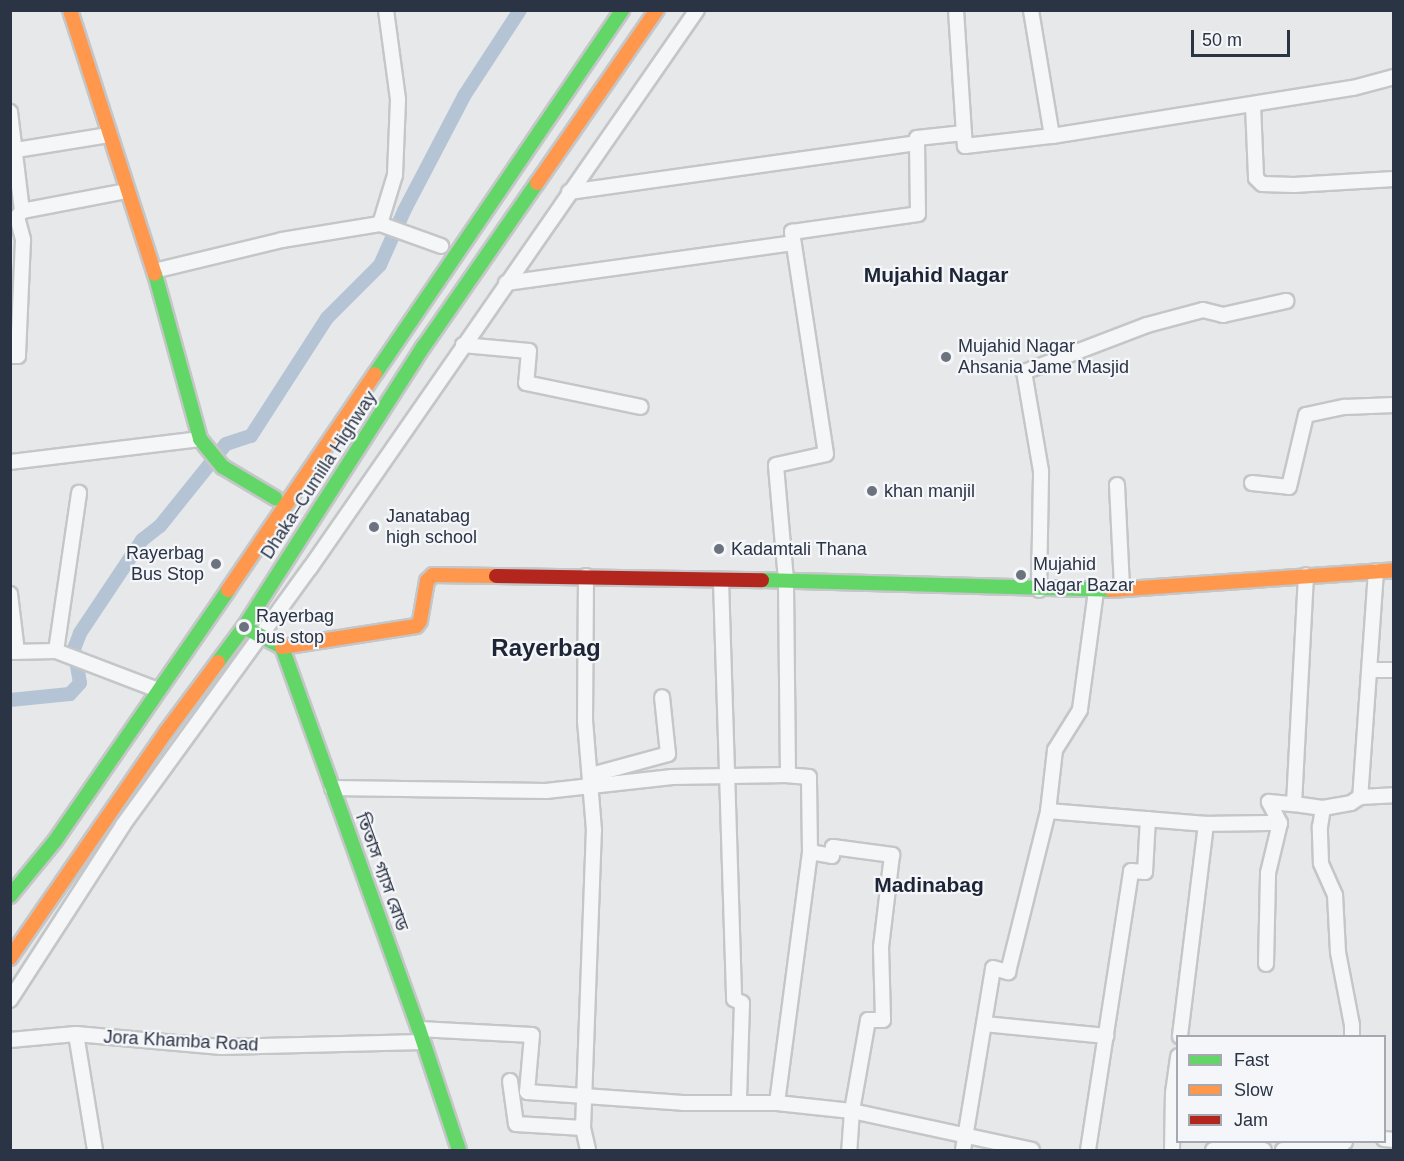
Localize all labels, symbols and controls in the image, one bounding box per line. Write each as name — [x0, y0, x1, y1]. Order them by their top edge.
scale bar — [1194, 18, 1293, 56]
text: 50 m — [1202, 30, 1242, 50]
district label: Mujahid Nagar — [864, 262, 1008, 288]
place label: Mujahid Nagar Ahsania Jame Masjid — [958, 336, 1129, 378]
marker: Mujahid Nagar Ahsania Jame Masjid — [939, 350, 953, 364]
street label: Dhaka–Cumilla Highway — [257, 387, 381, 563]
place label: khan manjil — [884, 480, 975, 502]
marker: khan manjil — [865, 484, 879, 498]
place label: Janatabag high school — [386, 506, 477, 548]
marker: Janatabag high school — [367, 520, 381, 534]
place label: Kadamtali Thana — [731, 538, 867, 560]
marker: Kadamtali Thana — [712, 542, 726, 556]
place label: Rayerbag Bus Stop — [126, 543, 204, 586]
place label: Mujahid Nagar Bazar — [1033, 554, 1134, 596]
marker: Rayerbag Bus Stop — [209, 557, 223, 571]
marker: Mujahid Nagar Bazar — [1014, 568, 1028, 582]
place label: Rayerbag bus stop — [256, 606, 334, 648]
marker: Rayerbag bus stop — [237, 620, 251, 634]
district label: Rayerbag — [491, 634, 601, 662]
street label: তিতাস গ্যাস রোড — [351, 810, 413, 934]
district label: Madinabag — [874, 872, 984, 898]
street label: Jora Khamba Road — [103, 1026, 259, 1056]
legend — [1176, 1035, 1386, 1143]
text: Fast — [1234, 1050, 1269, 1070]
text: Slow — [1234, 1080, 1273, 1100]
text: Jam — [1234, 1110, 1268, 1130]

